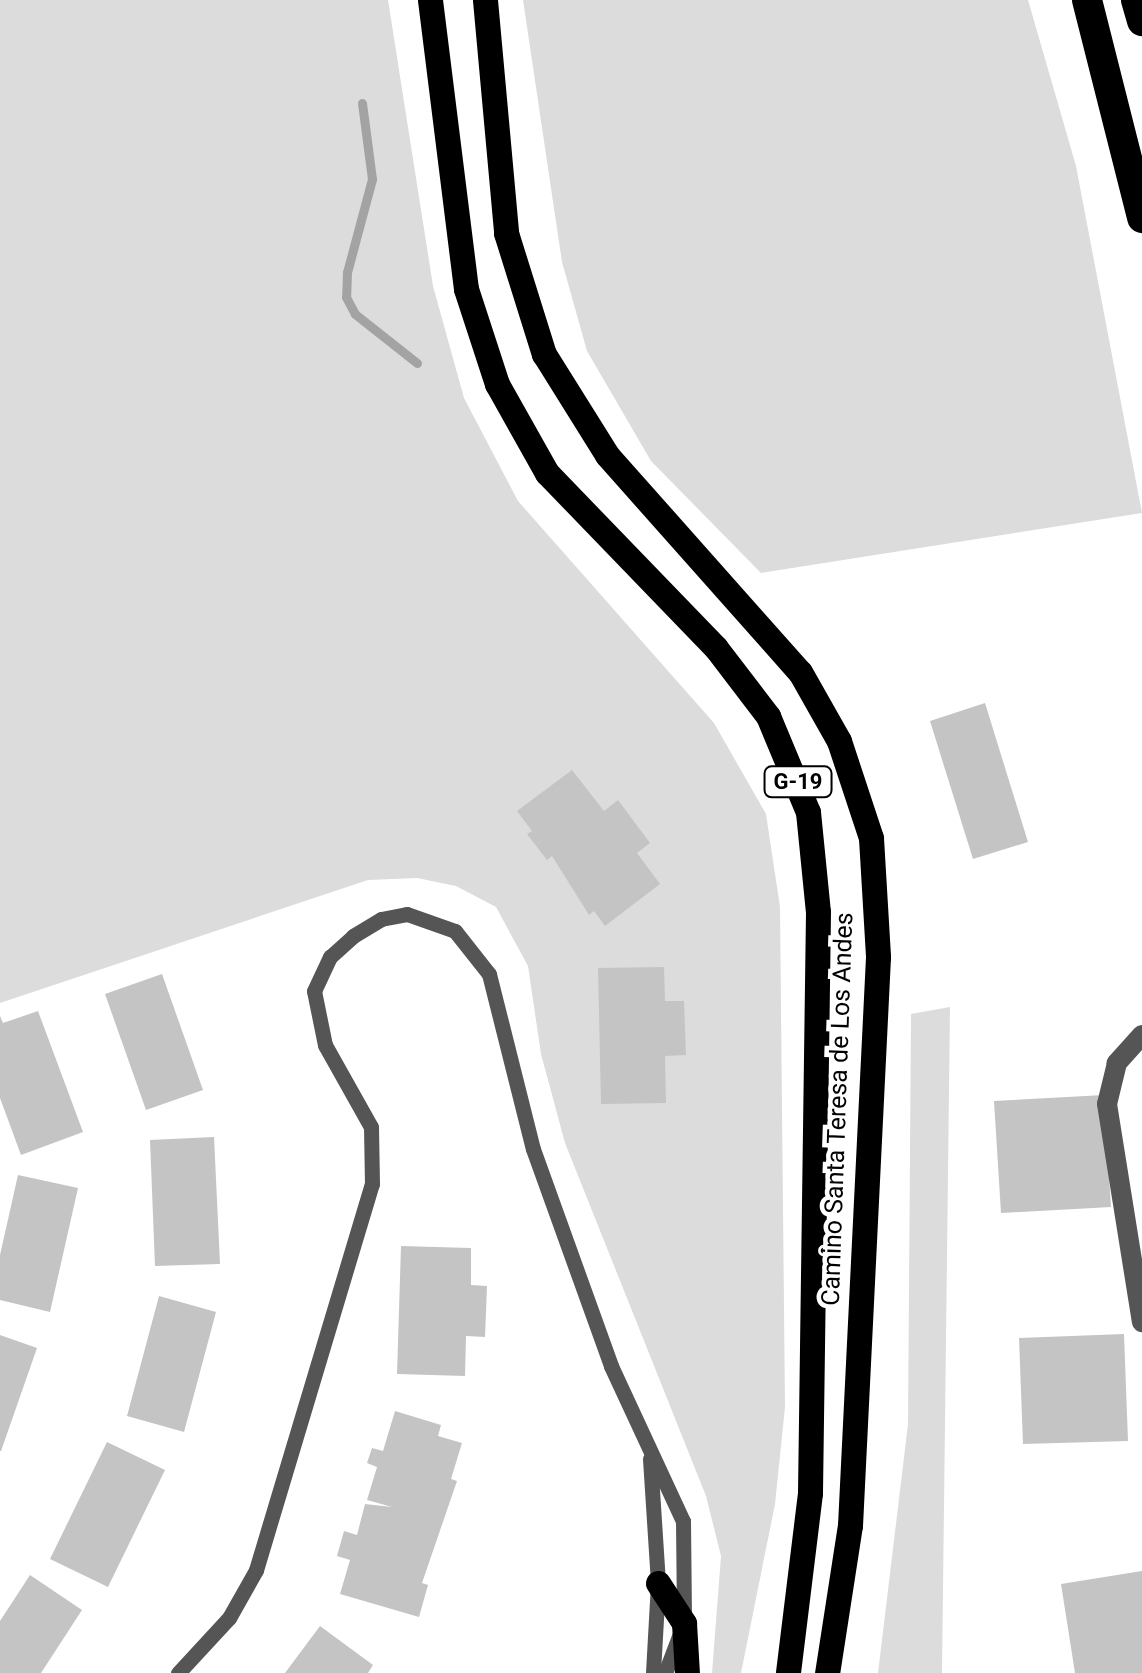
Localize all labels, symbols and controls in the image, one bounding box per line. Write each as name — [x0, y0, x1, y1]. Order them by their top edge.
road number: G-19 — [763, 765, 833, 799]
street label: Camino Santa Teresa de Los Andes — [816, 911, 860, 1307]

